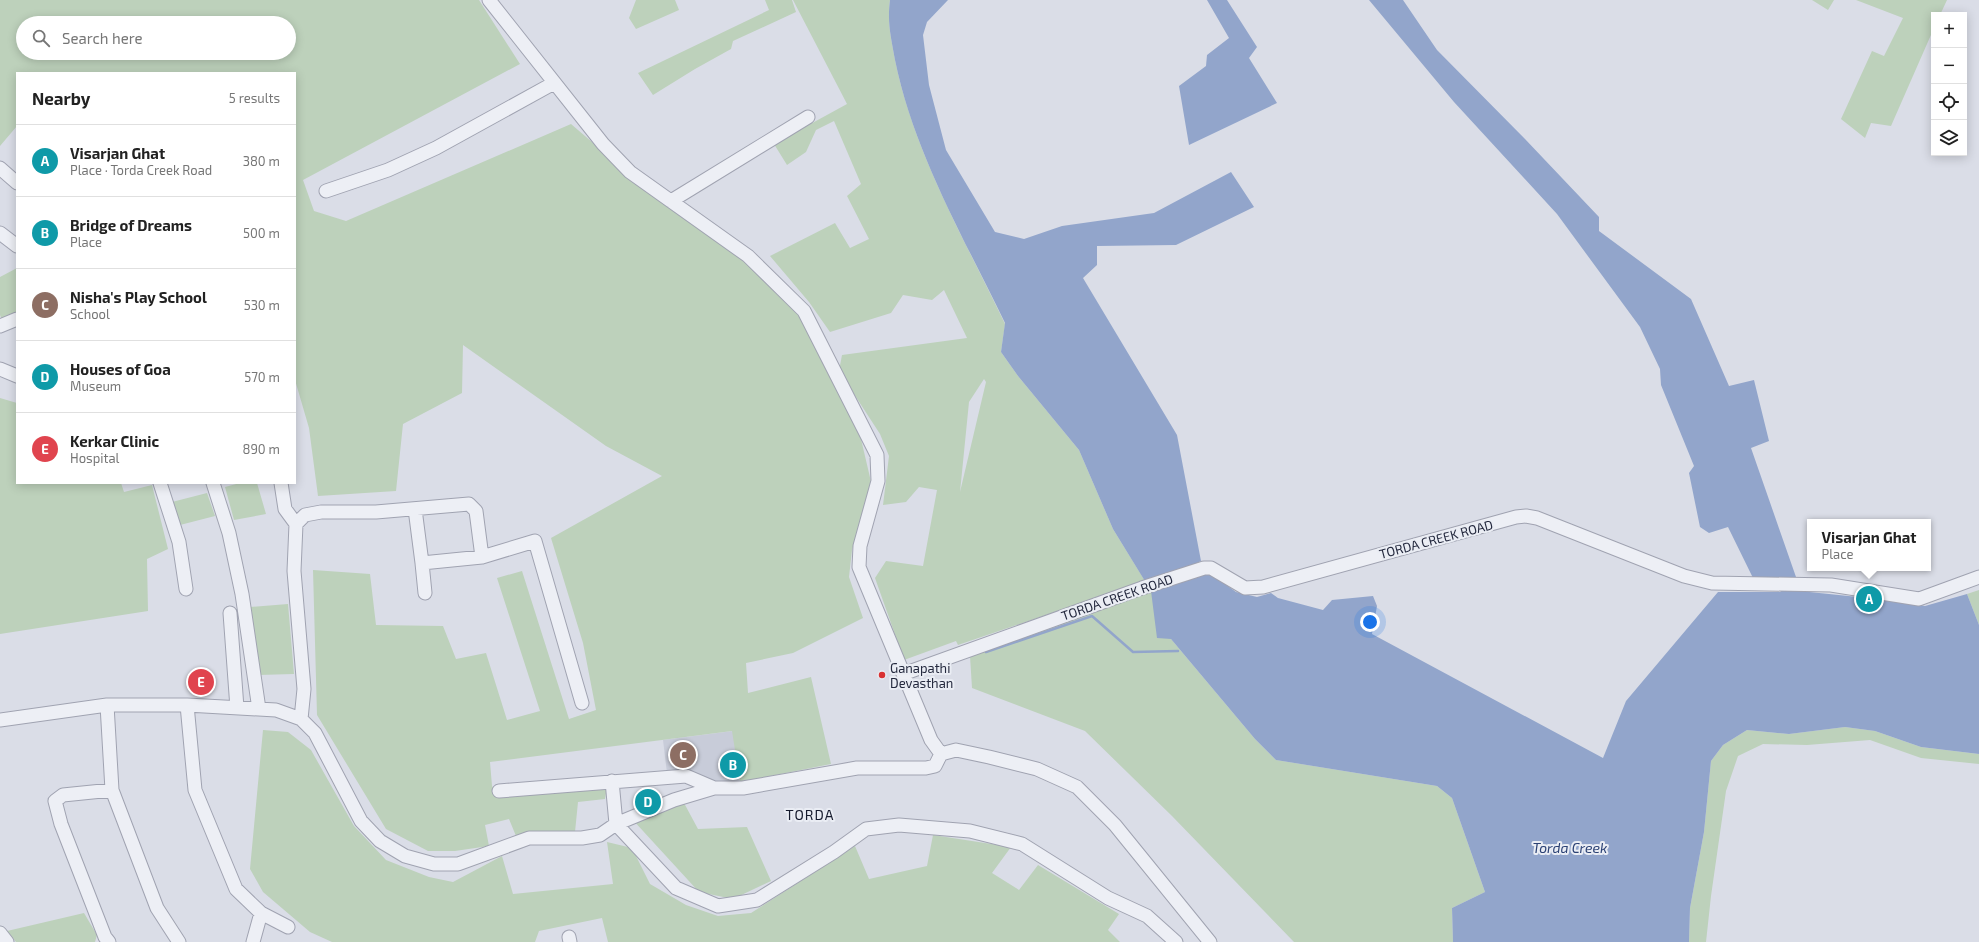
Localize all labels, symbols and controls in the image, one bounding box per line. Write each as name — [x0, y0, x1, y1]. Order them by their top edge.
map controls — [1931, 12, 1967, 156]
button: + — [1931, 12, 1967, 48]
search box — [16, 16, 296, 60]
icon: search — [30, 27, 52, 49]
text: Search here — [62, 29, 143, 47]
button: − — [1931, 48, 1967, 84]
button: locate — [1931, 84, 1967, 120]
text: Nearby — [32, 88, 90, 108]
text: 5 results — [229, 90, 280, 106]
button: layers — [1931, 120, 1967, 156]
text: Visarjan Ghat — [70, 144, 165, 162]
text: A — [41, 153, 49, 169]
text: 380 m — [243, 153, 280, 169]
text: Place · Torda Creek Road — [70, 162, 212, 178]
text: Bridge of Dreams — [70, 216, 192, 234]
text: B — [41, 225, 49, 241]
text: 500 m — [243, 225, 280, 241]
text: Place — [70, 234, 102, 250]
text: Nisha's Play School — [70, 288, 207, 306]
text: C — [41, 297, 49, 313]
text: 530 m — [244, 297, 280, 313]
text: School — [70, 306, 110, 322]
text: Houses of Goa — [70, 360, 171, 378]
text: D — [41, 369, 49, 385]
text: 570 m — [244, 369, 280, 385]
text: Museum — [70, 378, 121, 394]
text: Kerkar Clinic — [70, 432, 159, 450]
text: E — [41, 441, 49, 457]
text: 890 m — [243, 441, 280, 457]
text: Hospital — [70, 450, 119, 466]
street label: TORDA CREEK ROAD — [1377, 516, 1495, 562]
popup — [1807, 519, 1931, 571]
text: Visarjan Ghat — [1821, 528, 1917, 546]
text: Place — [1821, 546, 1853, 562]
street label: TORDA CREEK ROAD — [1059, 570, 1175, 624]
pin: A — [1856, 584, 1882, 614]
your location — [1360, 612, 1380, 632]
place label: Ganapathi Devasthan — [890, 660, 953, 691]
pin: E — [188, 667, 214, 697]
marker: Ganapathi Devasthan — [877, 670, 887, 680]
pin: C — [670, 740, 696, 770]
pin: B — [720, 750, 746, 780]
pin: D — [635, 787, 661, 817]
district label: TORDA — [786, 806, 834, 823]
water label: Torda Creek — [1533, 839, 1607, 856]

